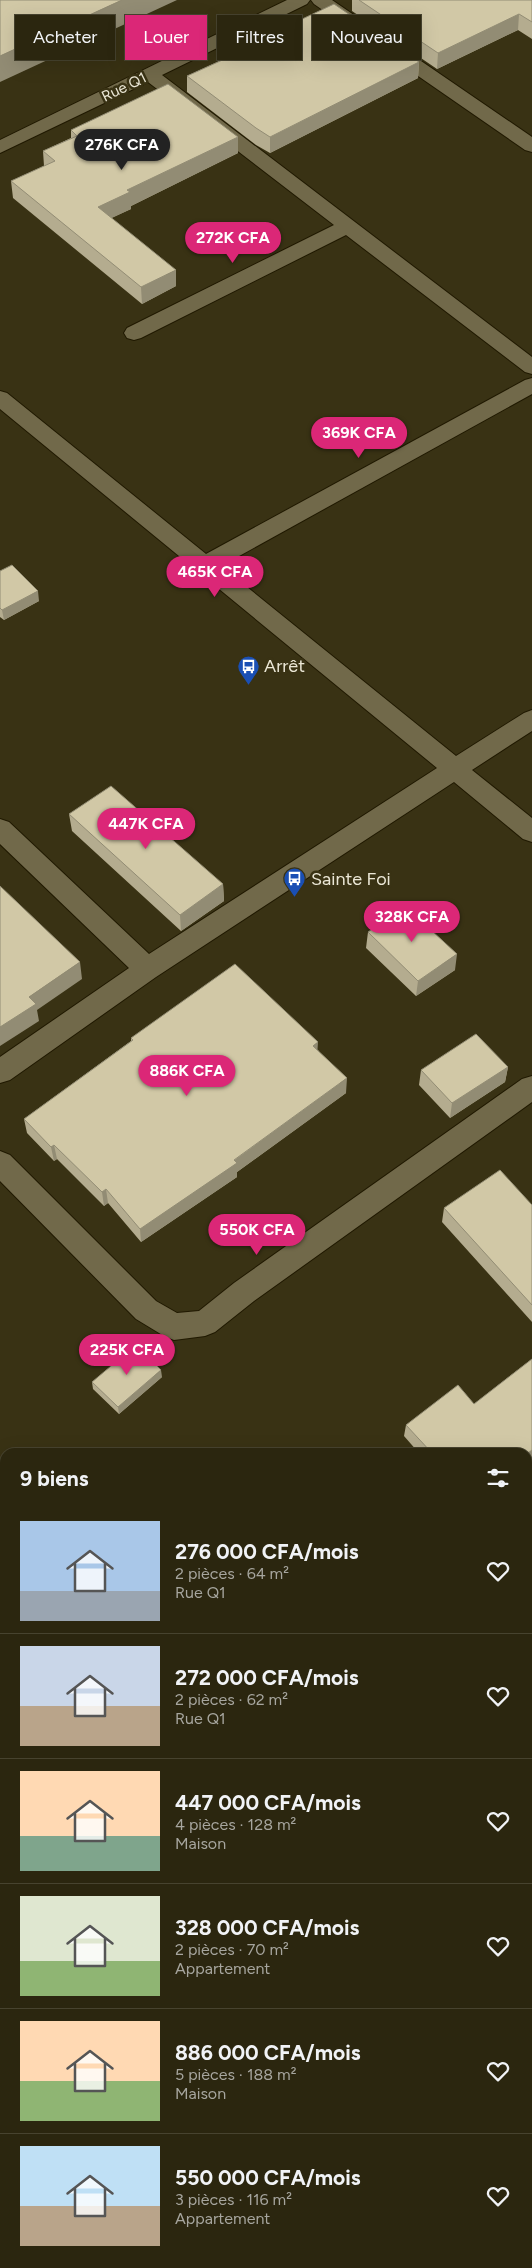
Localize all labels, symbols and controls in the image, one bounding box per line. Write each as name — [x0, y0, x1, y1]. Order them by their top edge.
chip: Acheter — [15, 15, 115, 60]
chip: Louer — [125, 15, 207, 60]
chip: Filtres — [217, 15, 302, 60]
chip: Nouveau — [312, 15, 421, 60]
street label: Rue Q1 — [99, 68, 149, 106]
pin: 276K CFA — [70, 128, 174, 171]
text: 276K CFA — [85, 135, 159, 154]
pin: 272K CFA — [181, 222, 285, 264]
text: 272K CFA — [196, 228, 270, 247]
pin: 369K CFA — [307, 416, 411, 459]
text: 369K CFA — [322, 423, 396, 442]
pin: 465K CFA — [163, 556, 267, 598]
text: 465K CFA — [177, 562, 253, 581]
bus stop icon: Arrêt — [236, 654, 260, 685]
place label: Arrêt — [264, 655, 305, 677]
pin: 447K CFA — [94, 808, 198, 850]
text: 447K CFA — [108, 814, 184, 833]
bus stop icon: Sainte Foi — [283, 867, 307, 898]
place label: Sainte Foi — [311, 868, 391, 890]
pin: 328K CFA — [360, 900, 464, 943]
text: 328K CFA — [375, 907, 449, 926]
pin: 886K CFA — [135, 1054, 239, 1097]
text: 886K CFA — [149, 1061, 225, 1080]
pin: 550K CFA — [205, 1214, 309, 1256]
text: 550K CFA — [219, 1220, 295, 1239]
pin: 225K CFA — [75, 1334, 179, 1376]
text: 225K CFA — [90, 1340, 164, 1359]
icon: filters — [484, 1464, 512, 1492]
text: 9 biens — [20, 1466, 89, 1491]
text: 276 000 CFA/mois — [175, 1539, 359, 1564]
icon: home — [60, 1541, 120, 1601]
icon: heart — [484, 1557, 512, 1585]
text: 2 pièces · 64 m² — [175, 1564, 289, 1583]
text: Rue Q1 — [175, 1583, 226, 1602]
text: 272 000 CFA/mois — [175, 1665, 359, 1690]
icon: home — [60, 1666, 120, 1726]
icon: heart — [484, 1682, 512, 1710]
text: 2 pièces · 62 m² — [175, 1690, 288, 1709]
text: Rue Q1 — [175, 1709, 226, 1728]
text: 447 000 CFA/mois — [175, 1790, 361, 1815]
icon: home — [60, 1791, 120, 1851]
icon: heart — [484, 1807, 512, 1835]
text: 4 pièces · 128 m² — [175, 1815, 296, 1834]
text: Maison — [175, 1834, 226, 1853]
text: 328 000 CFA/mois — [175, 1915, 359, 1940]
icon: home — [60, 1916, 120, 1976]
icon: heart — [484, 1932, 512, 1960]
text: 2 pièces · 70 m² — [175, 1940, 289, 1959]
text: Appartement — [175, 1959, 270, 1978]
text: 886 000 CFA/mois — [175, 2040, 360, 2065]
icon: home — [60, 2041, 120, 2101]
icon: heart — [484, 2057, 512, 2085]
text: 5 pièces · 188 m² — [175, 2065, 297, 2084]
text: Maison — [175, 2084, 226, 2103]
text: 550 000 CFA/mois — [175, 2165, 361, 2190]
icon: home — [60, 2166, 120, 2226]
icon: heart — [484, 2182, 512, 2210]
text: 3 pièces · 116 m² — [175, 2190, 292, 2209]
text: Appartement — [175, 2209, 270, 2228]

